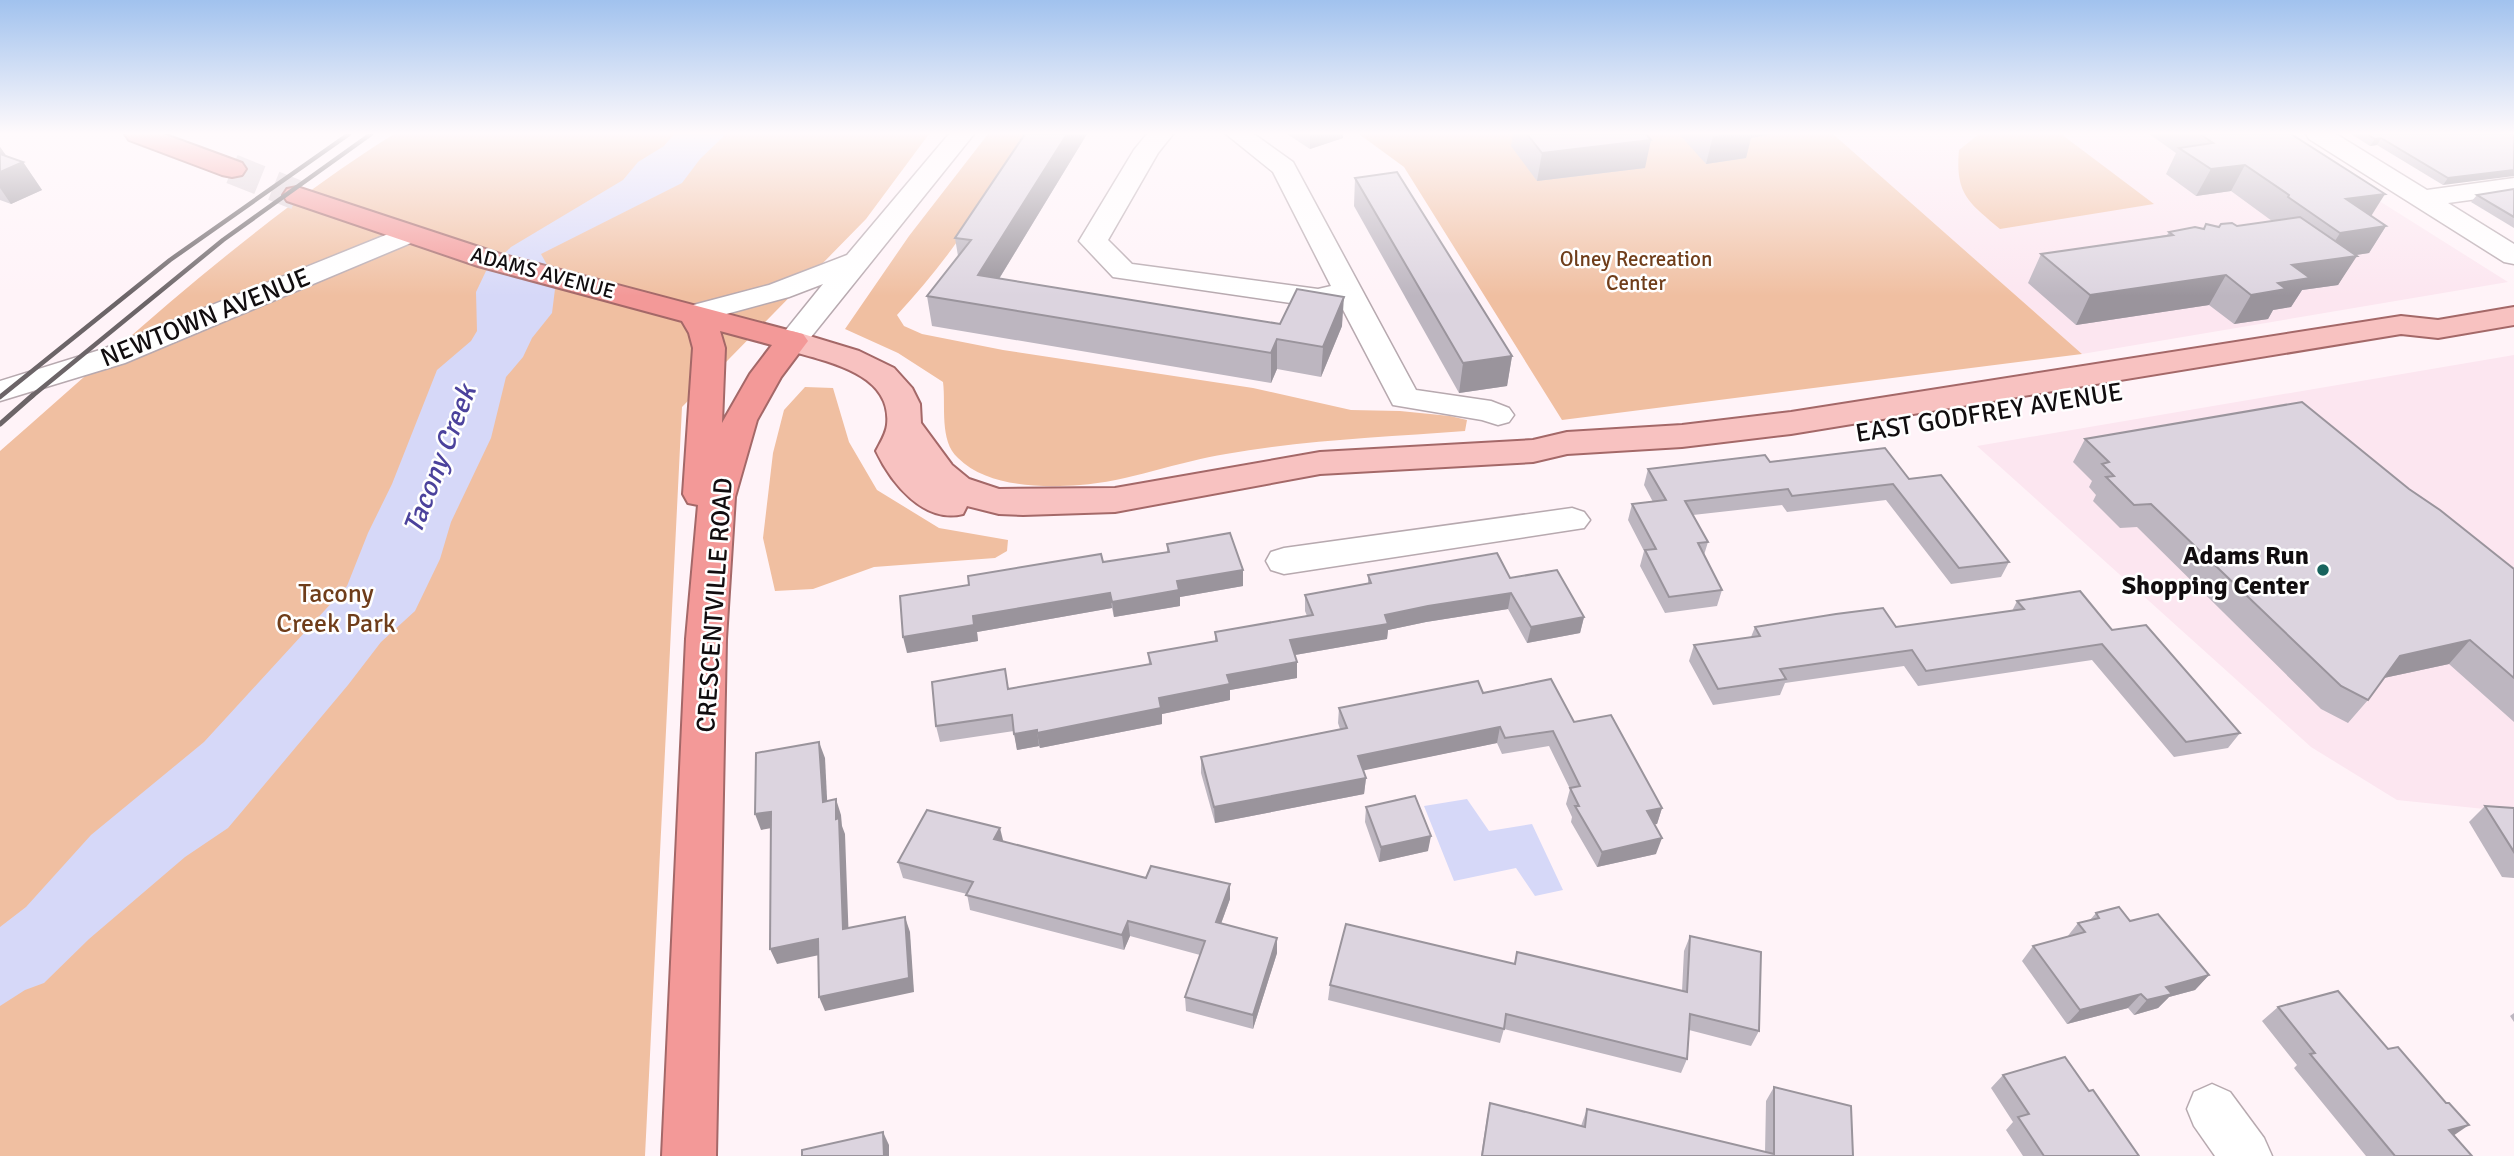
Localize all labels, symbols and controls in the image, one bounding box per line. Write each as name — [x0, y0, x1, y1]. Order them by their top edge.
street label: ADAMS AVENUE — [468, 241, 618, 305]
park label: Olney Recreation Center — [1560, 246, 1712, 296]
street label: NEWTOWN AVENUE — [96, 261, 315, 375]
street label: EAST GODFREY AVENUE — [1853, 376, 2125, 450]
water label: Tacony Creek — [396, 378, 485, 538]
street label: CRESCENTVILLE ROAD — [690, 476, 740, 734]
place label: Adams Run Shopping Center — [2122, 540, 2310, 602]
marker: Adams Run Shopping Center — [2315, 562, 2331, 578]
park label: Tacony Creek Park — [276, 578, 396, 640]

